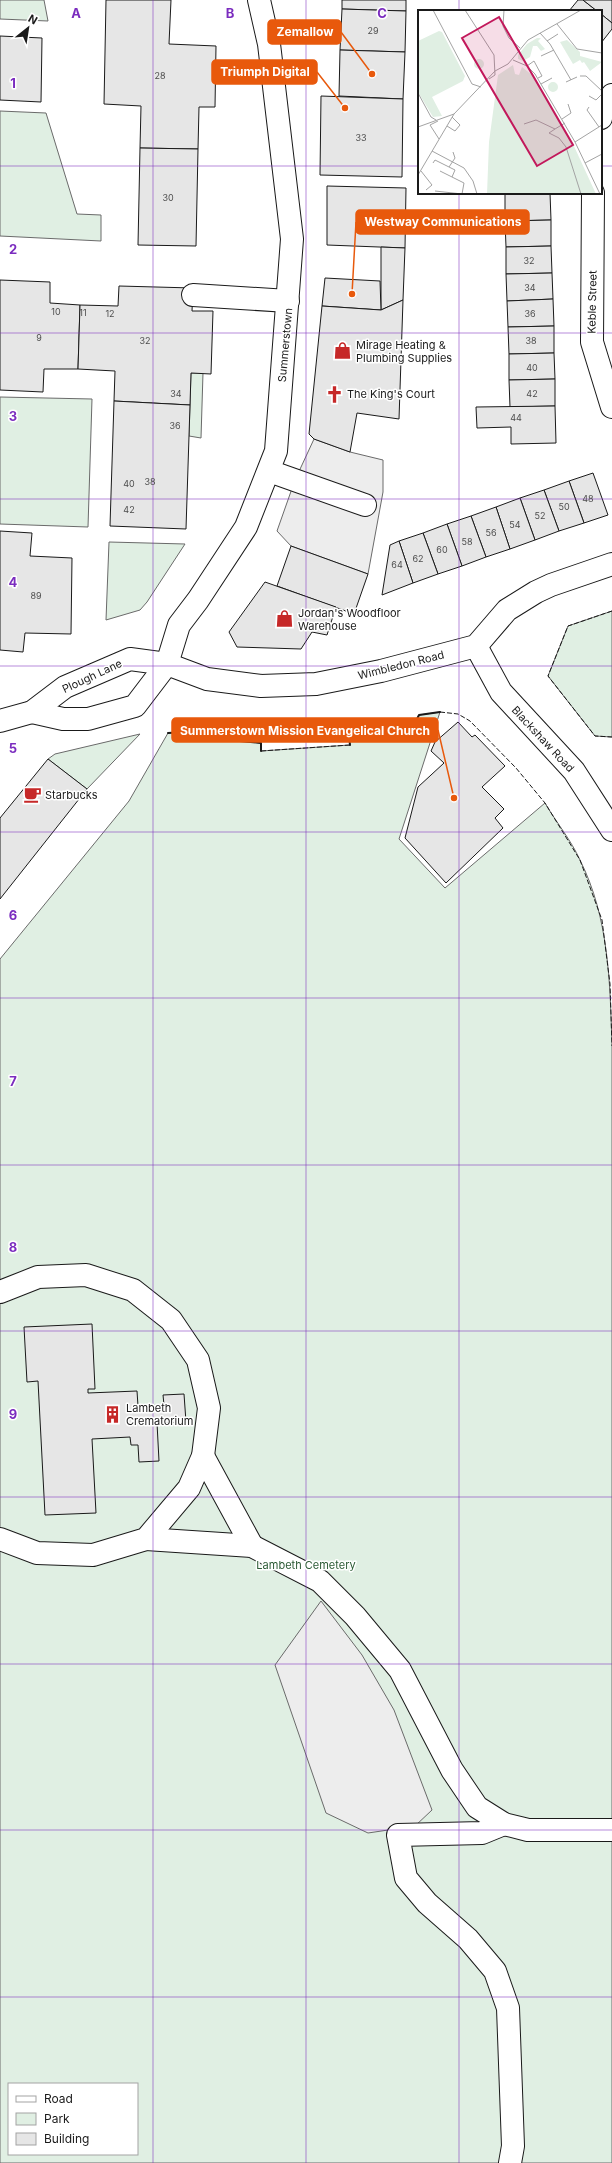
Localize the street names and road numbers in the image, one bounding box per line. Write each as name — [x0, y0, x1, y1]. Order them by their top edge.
street label: Keble Street — [584, 270, 600, 334]
street label: Summerstown — [275, 307, 295, 383]
street label: Wimbledon Road — [356, 648, 446, 682]
street label: Plough Lane — [60, 656, 124, 696]
street label: Blackshaw Road — [509, 703, 577, 775]

